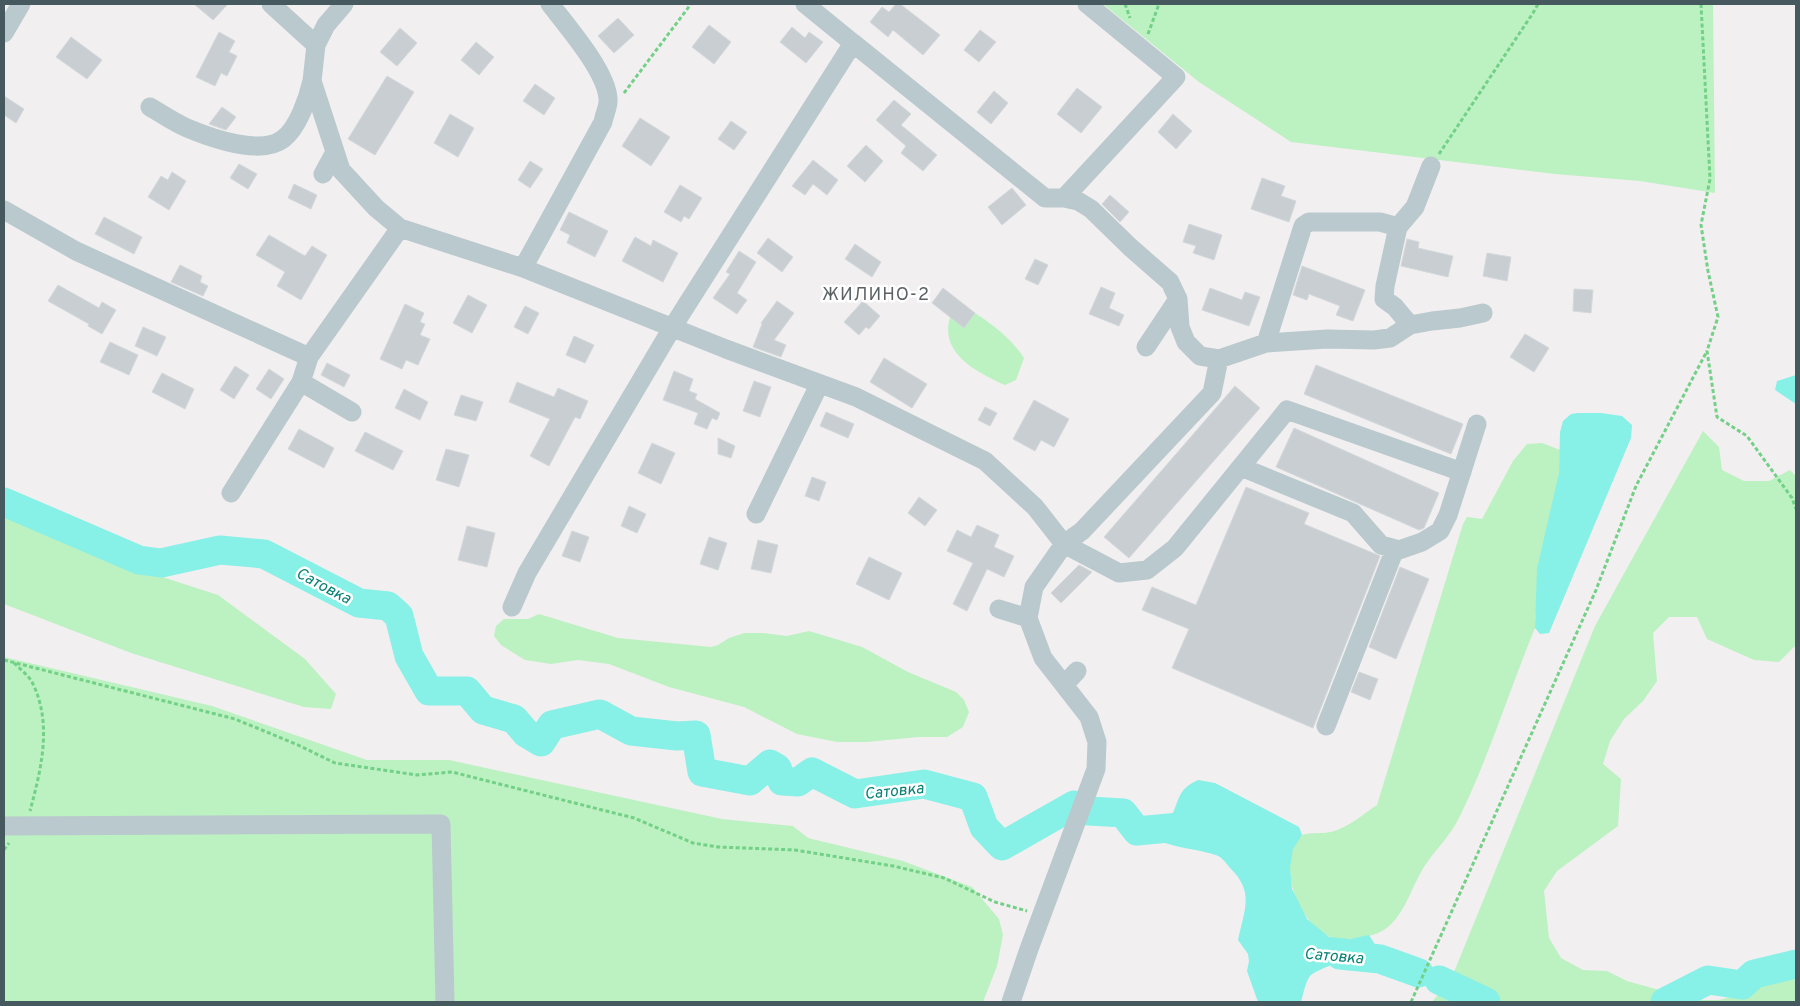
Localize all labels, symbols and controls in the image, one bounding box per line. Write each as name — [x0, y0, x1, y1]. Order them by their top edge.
district label: ЖИЛИНО-2 — [822, 284, 930, 307]
water label: Сатовка — [292, 564, 355, 610]
water label: Сатовка — [864, 779, 926, 805]
water label: Сатовка — [1303, 944, 1365, 970]

